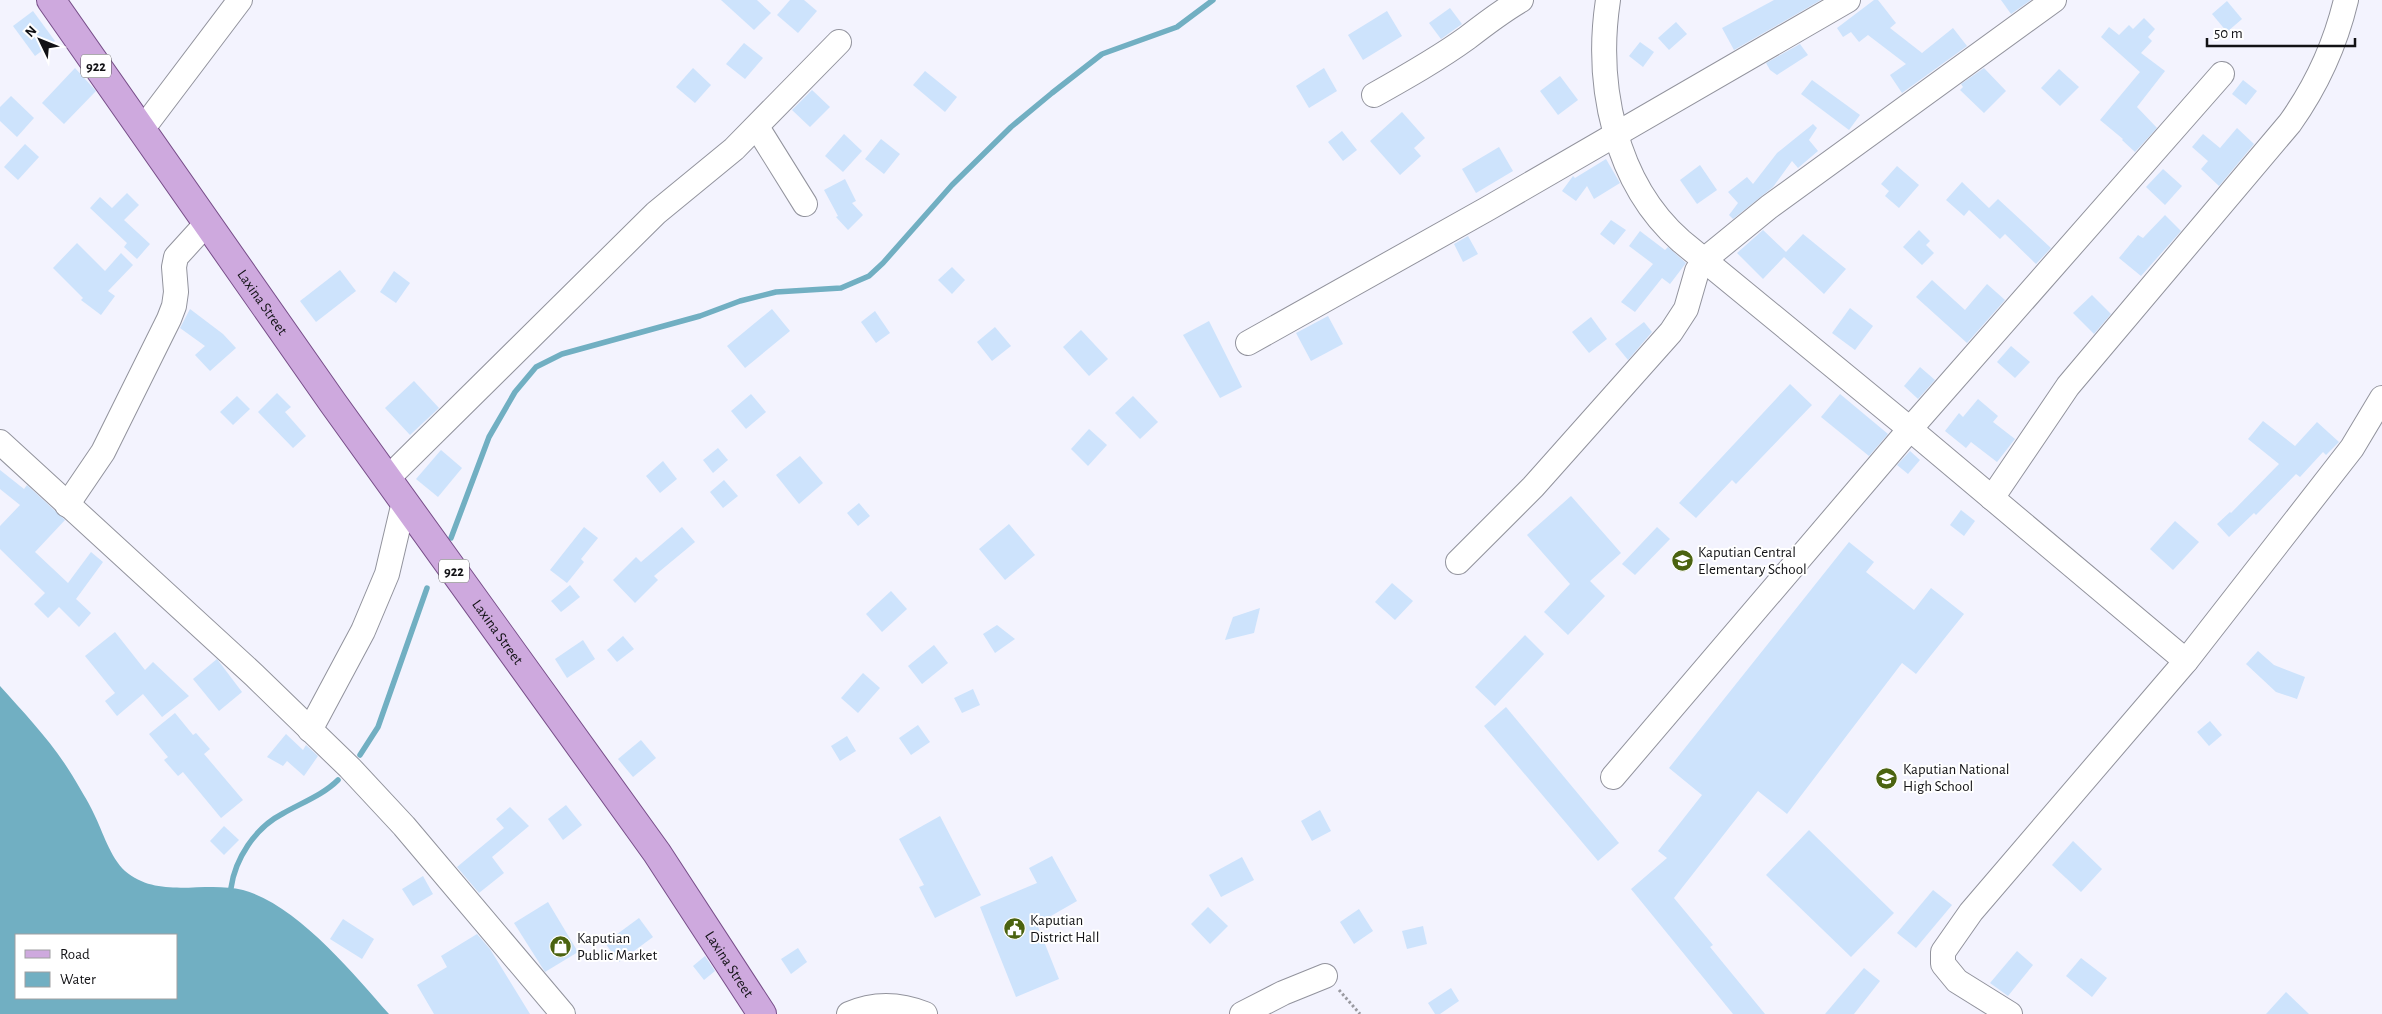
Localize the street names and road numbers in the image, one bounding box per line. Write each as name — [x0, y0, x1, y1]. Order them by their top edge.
road number: 922 — [81, 54, 111, 78]
street label: Laxina Street — [234, 267, 290, 338]
road number: 922 — [439, 560, 469, 582]
street label: Laxina Street — [469, 597, 526, 668]
street label: Laxina Street — [702, 928, 756, 1000]

